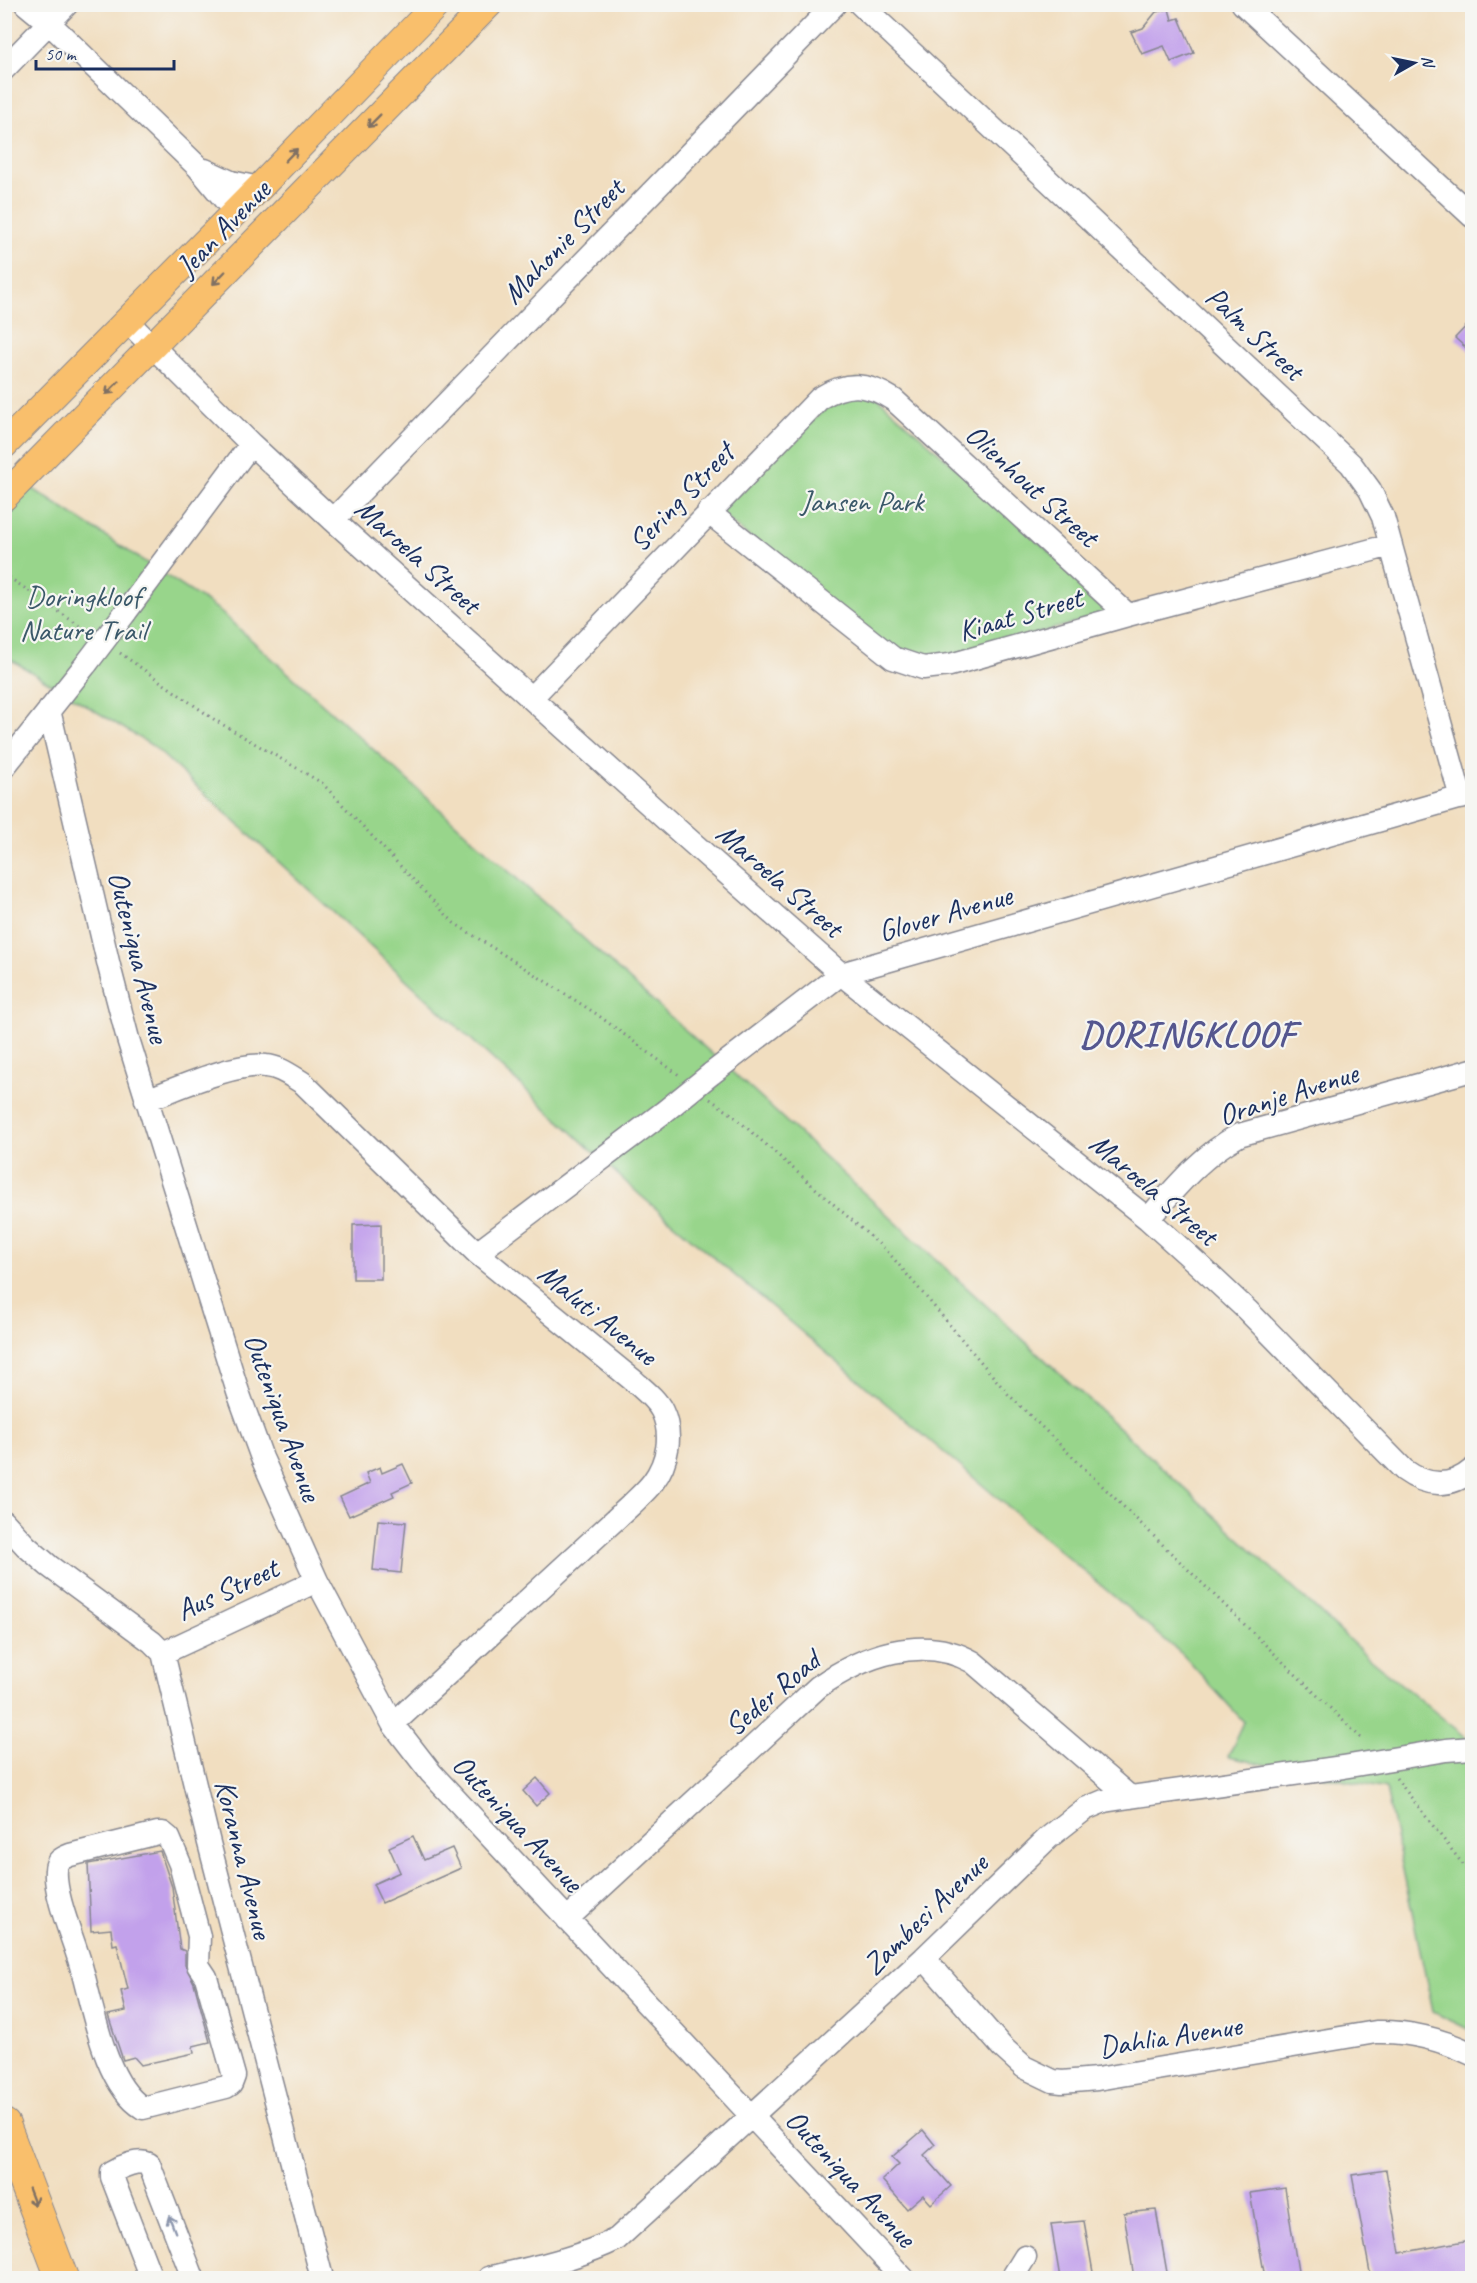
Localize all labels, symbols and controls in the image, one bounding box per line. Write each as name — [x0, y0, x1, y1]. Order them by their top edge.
scale bar — [36, 33, 174, 71]
north arrow — [1384, 33, 1444, 93]
text: 50 m — [45, 43, 78, 65]
text: N — [1417, 54, 1439, 70]
one-way arrow — [367, 114, 382, 129]
one-way arrow — [283, 148, 298, 163]
street label: Mahonie Street — [494, 168, 634, 312]
street label: Jean Avenue — [166, 170, 280, 286]
one-way arrow — [212, 271, 227, 286]
street label: Palm Street — [1198, 278, 1315, 390]
one-way arrow — [105, 380, 120, 395]
street label: Olienhout Street — [957, 415, 1109, 557]
street label: Sering Street — [620, 432, 745, 559]
park label: Jansen Park — [799, 482, 926, 520]
street label: Maroela Street — [347, 490, 491, 624]
park label: Doringkloof Nature Trail — [20, 577, 151, 649]
street label: Kiaat Street — [954, 577, 1089, 650]
street label: Maroela Street — [709, 814, 854, 948]
street label: Outeniqua Avenue — [99, 867, 179, 1049]
street label: Glover Avenue — [874, 875, 1018, 950]
district label: DORINGKLOOF — [1080, 1011, 1302, 1057]
street label: Oranje Avenue — [1214, 1053, 1365, 1134]
street label: Maroela Street — [1082, 1124, 1228, 1256]
street label: Maluti Avenue — [531, 1254, 667, 1375]
street label: Outeniqua Avenue — [235, 1328, 332, 1508]
street label: Aus Street — [170, 1548, 287, 1629]
street label: Seder Road — [716, 1639, 831, 1744]
street label: Outeniqua Avenue — [444, 1746, 593, 1902]
street label: Koranna Avenue — [206, 1776, 283, 1945]
street label: Zambesi Avenue — [854, 1843, 997, 1983]
street label: Dahlia Avenue — [1096, 2006, 1246, 2066]
street label: Outeniqua Avenue — [777, 2101, 926, 2257]
one-way arrow — [27, 2187, 38, 2206]
one-way arrow — [166, 2215, 177, 2234]

